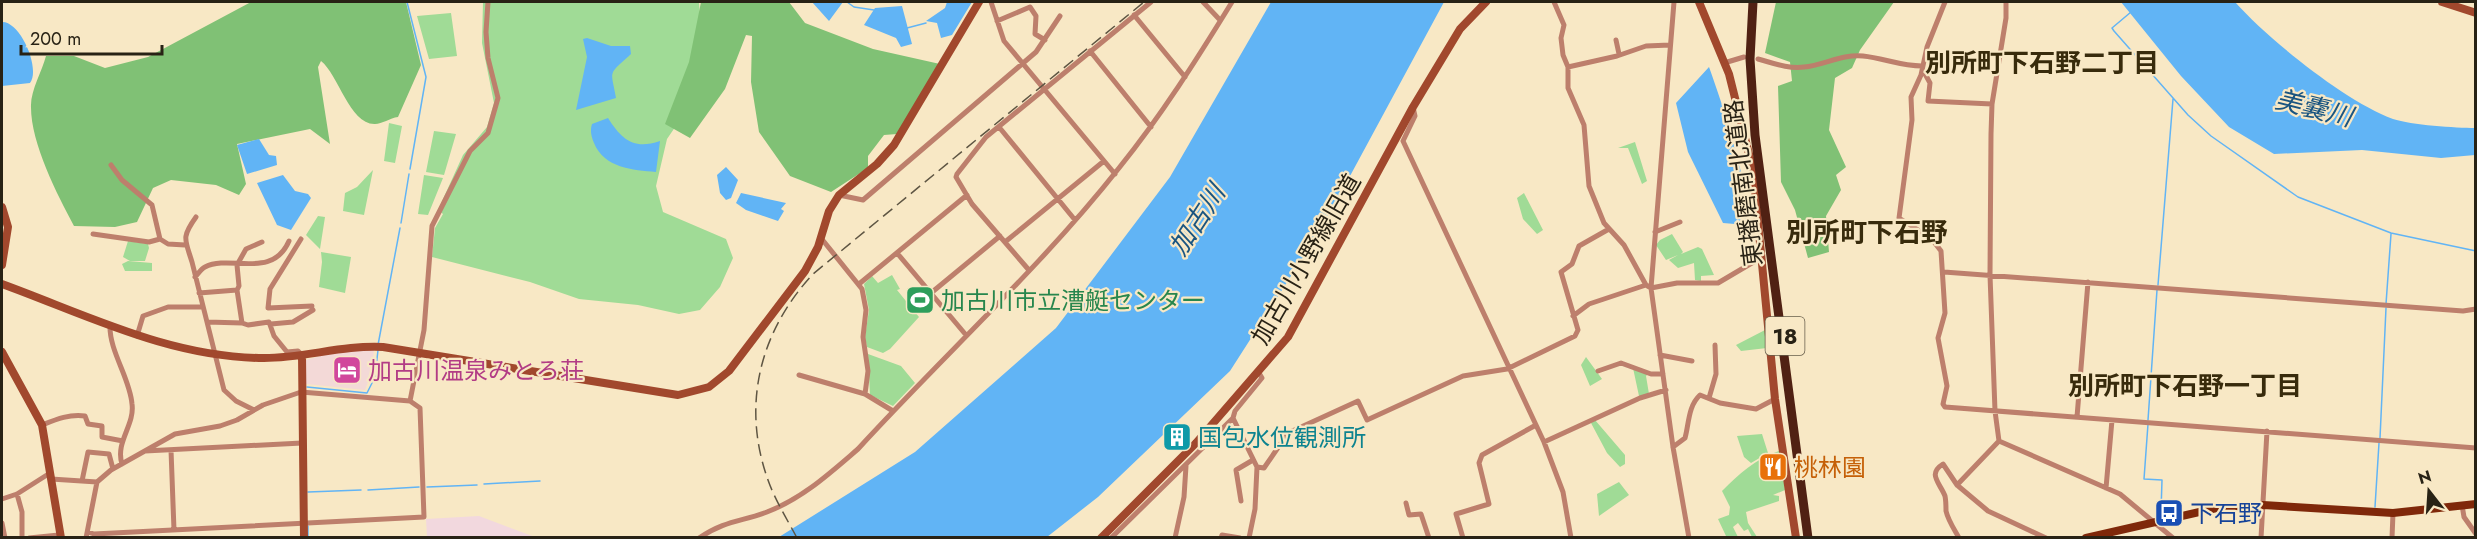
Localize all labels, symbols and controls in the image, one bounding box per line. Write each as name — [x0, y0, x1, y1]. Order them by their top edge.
scale bar — [21, 18, 162, 56]
text: 200 m — [30, 26, 81, 52]
district label: 別所町下石野二丁目 — [1925, 44, 2159, 82]
water label: 美嚢川 — [2272, 80, 2359, 137]
street label: 東播磨南北道路 — [1715, 97, 1771, 269]
street label: 加古川小野線旧道 — [1243, 167, 1369, 351]
water label: 加古川 — [1160, 174, 1236, 263]
district label: 別所町下石野 — [1786, 213, 1948, 252]
place label: 加古川市立漕艇センター — [941, 283, 1205, 318]
sports icon: 加古川市立漕艇センター — [904, 284, 936, 316]
road number: 18 — [1766, 317, 1804, 355]
place label: 加古川温泉みとろ荘 — [368, 353, 584, 388]
hotel icon: 加古川温泉みとろ荘 — [331, 354, 363, 386]
district label: 別所町下石野一丁目 — [2068, 367, 2302, 405]
place label: 国包水位観測所 — [1198, 420, 1366, 455]
building icon: 国包水位観測所 — [1161, 421, 1193, 453]
place label: 桃林園 — [1794, 450, 1866, 485]
restaurant icon: 桃林園 — [1757, 451, 1789, 483]
north arrow — [2399, 461, 2459, 521]
text: N — [2415, 464, 2434, 490]
place label: 下石野 — [2190, 496, 2262, 531]
bus stop icon: 下石野 — [2153, 497, 2185, 529]

